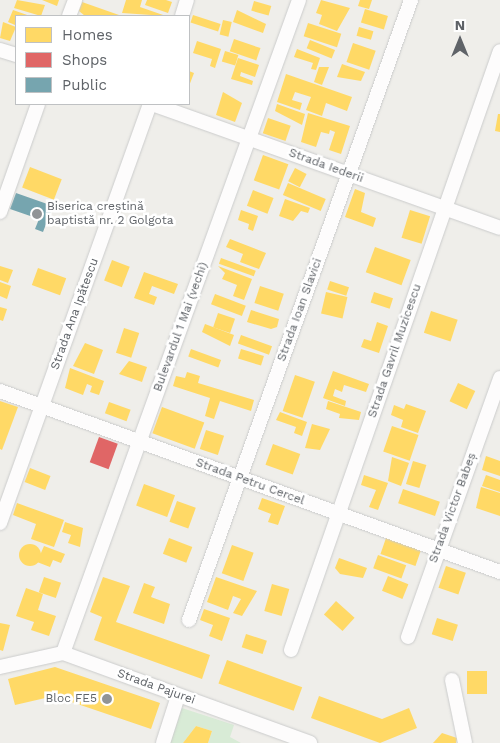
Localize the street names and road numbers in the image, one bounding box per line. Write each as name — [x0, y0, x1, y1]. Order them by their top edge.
street label: Strada Iederii — [287, 146, 365, 186]
street label: Strada Ana Ipătescu — [48, 256, 102, 372]
street label: Strada Ioan Slavici — [275, 256, 325, 364]
street label: Bulevardul 1 Mai (vechi) — [151, 260, 211, 394]
street label: Strada Gavril Muzicescu — [365, 282, 425, 420]
street label: Strada Victor Babeș — [426, 451, 480, 565]
street label: Strada Petru Cercel — [193, 456, 307, 508]
street label: Strada Pajurei — [115, 666, 197, 708]

